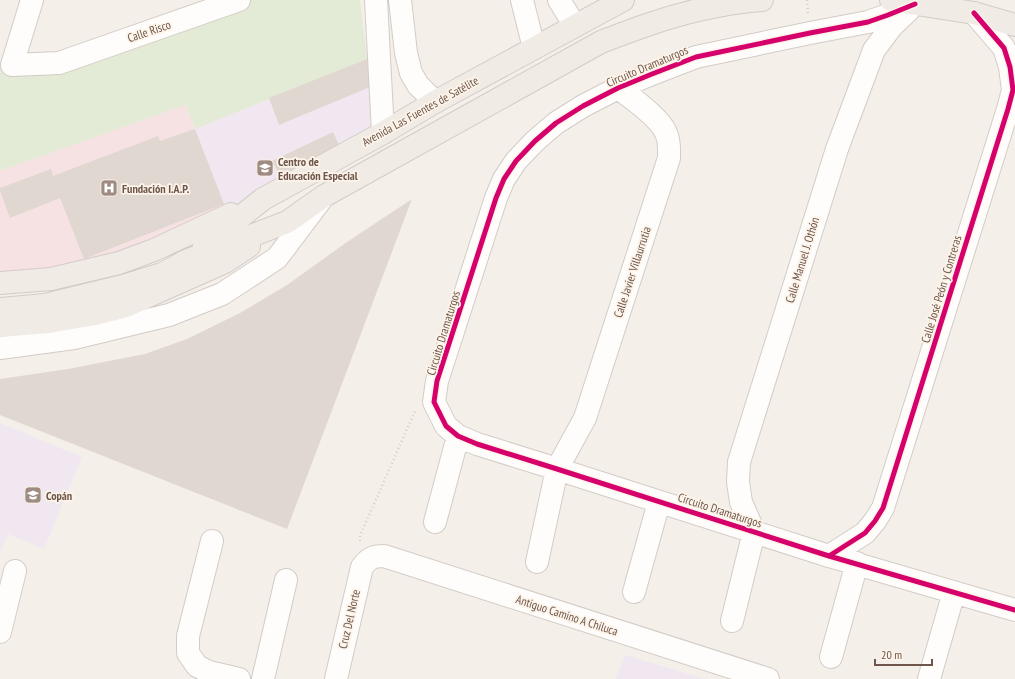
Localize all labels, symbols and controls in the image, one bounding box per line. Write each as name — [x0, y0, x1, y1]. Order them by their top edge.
street label: Calle Risco — [125, 17, 173, 45]
street label: Circuito Dramaturgos — [604, 42, 690, 90]
street label: Avenida Las Fuentes de Satélite — [359, 73, 481, 149]
place label: Centro de Educación Especial — [278, 154, 358, 183]
school or university icon: Centro de Educación Especial — [255, 158, 275, 178]
hospital icon: Fundación I.A.P. — [99, 178, 119, 198]
place label: Fundación I.A.P. — [122, 181, 190, 196]
street label: Calle Manuel J. Othón — [782, 215, 822, 305]
street label: Calle Javier Villaurrutia — [610, 224, 654, 319]
street label: Calle José Peón y Contreras — [917, 233, 965, 345]
street label: Circuito Dramaturgos — [423, 289, 463, 377]
school or university icon: Copán — [23, 485, 43, 505]
place label: Copán — [46, 488, 72, 503]
street label: Circuito Dramaturgos — [676, 489, 764, 531]
street label: Cruz Del Norte — [335, 588, 363, 650]
street label: Antiguo Camino A Chiluca — [514, 591, 620, 639]
scale bar — [875, 641, 932, 667]
text: 20 m — [881, 647, 902, 662]

